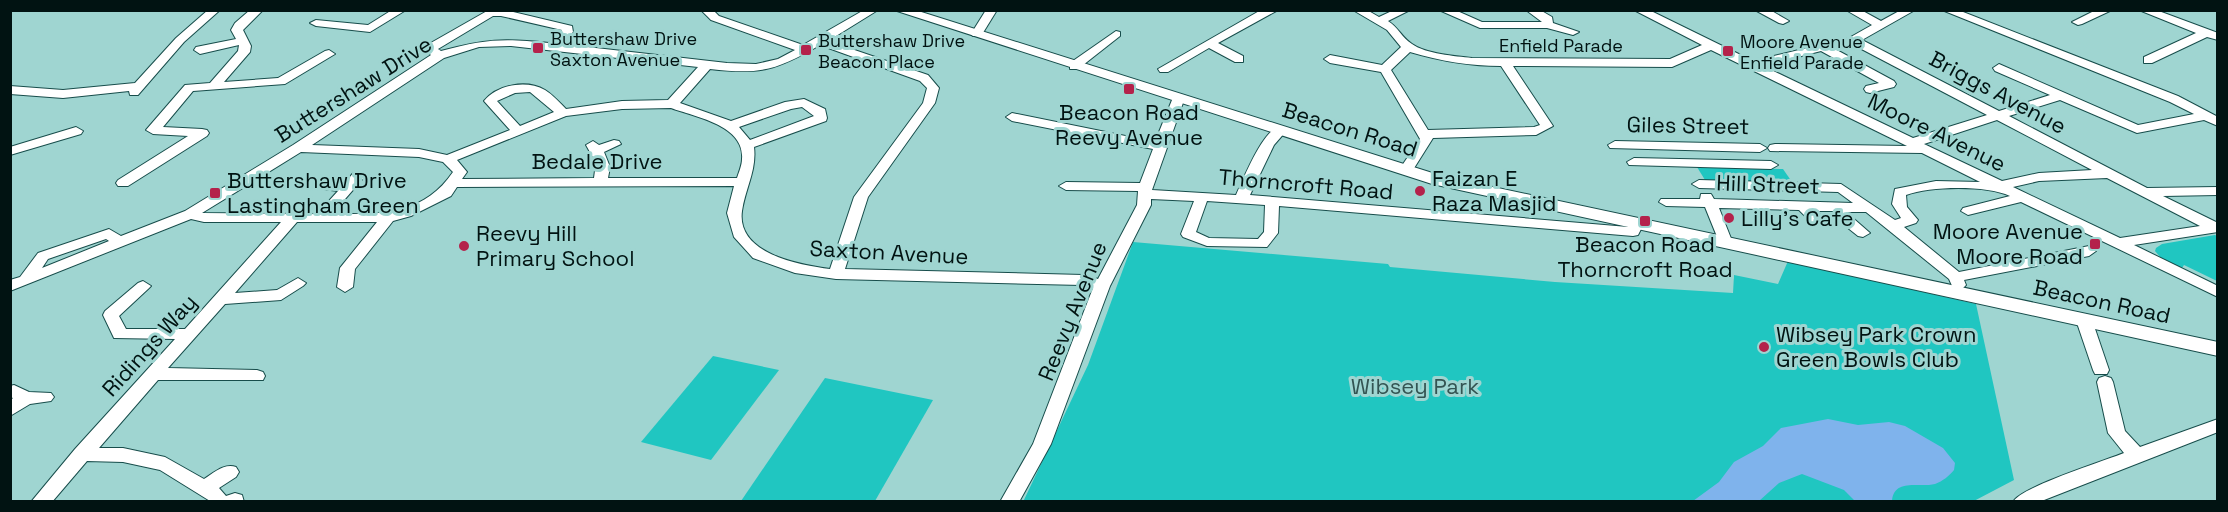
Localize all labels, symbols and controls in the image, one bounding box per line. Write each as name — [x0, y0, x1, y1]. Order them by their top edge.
place label: Buttershaw Drive Saxton Avenue — [550, 27, 697, 71]
street label: Buttershaw Drive — [269, 29, 437, 149]
place label: Buttershaw Drive Beacon Place — [818, 29, 965, 73]
place label: Moore Avenue Enfield Parade — [1740, 30, 1864, 74]
street label: Enfield Parade — [1499, 34, 1623, 57]
marker: Buttershaw Drive Saxton Avenue — [531, 41, 545, 55]
marker: Buttershaw Drive Beacon Place — [799, 43, 813, 57]
marker: Moore Avenue Enfield Parade — [1721, 44, 1735, 58]
street label: Briggs Avenue — [1925, 44, 2071, 140]
marker: Beacon Road Reevy Avenue — [1122, 82, 1136, 96]
street label: Moore Avenue — [1863, 86, 2011, 178]
street label: Beacon Road — [1279, 95, 1421, 163]
place label: Beacon Road Reevy Avenue — [1055, 98, 1203, 151]
street label: Giles Street — [1626, 110, 1750, 140]
street label: Bedale Drive — [531, 147, 663, 175]
street label: Thorncroft Road — [1218, 162, 1394, 206]
place label: Faizan E Raza Masjid — [1432, 164, 1556, 217]
place label: Buttershaw Drive Lastingham Green — [227, 166, 419, 219]
street label: Hill Street — [1716, 168, 1820, 200]
marker: Faizan E Raza Masjid — [1413, 184, 1427, 198]
marker: Buttershaw Drive Lastingham Green — [208, 186, 222, 200]
place label: Lilly's Cafe — [1741, 204, 1854, 232]
marker: Lilly's Cafe — [1722, 211, 1736, 225]
marker: Beacon Road Thorncroft Road — [1638, 214, 1652, 228]
place label: Moore Avenue Moore Road — [1933, 217, 2083, 270]
place label: Reevy Hill Primary School — [476, 219, 635, 272]
place label: Beacon Road Thorncroft Road — [1557, 230, 1733, 283]
street label: Saxton Avenue — [809, 234, 969, 270]
street label: Reevy Avenue — [1031, 237, 1113, 385]
marker: Moore Avenue Moore Road — [2088, 237, 2102, 251]
marker: Reevy Hill Primary School — [457, 239, 471, 253]
street label: Beacon Road — [2031, 273, 2173, 329]
street label: Ridings Way — [96, 288, 202, 402]
place label: Wibsey Park Crown Green Bowls Club — [1776, 320, 1976, 373]
marker: Wibsey Park Crown Green Bowls Club — [1757, 340, 1771, 354]
park label: Wibsey Park — [1351, 372, 1479, 400]

